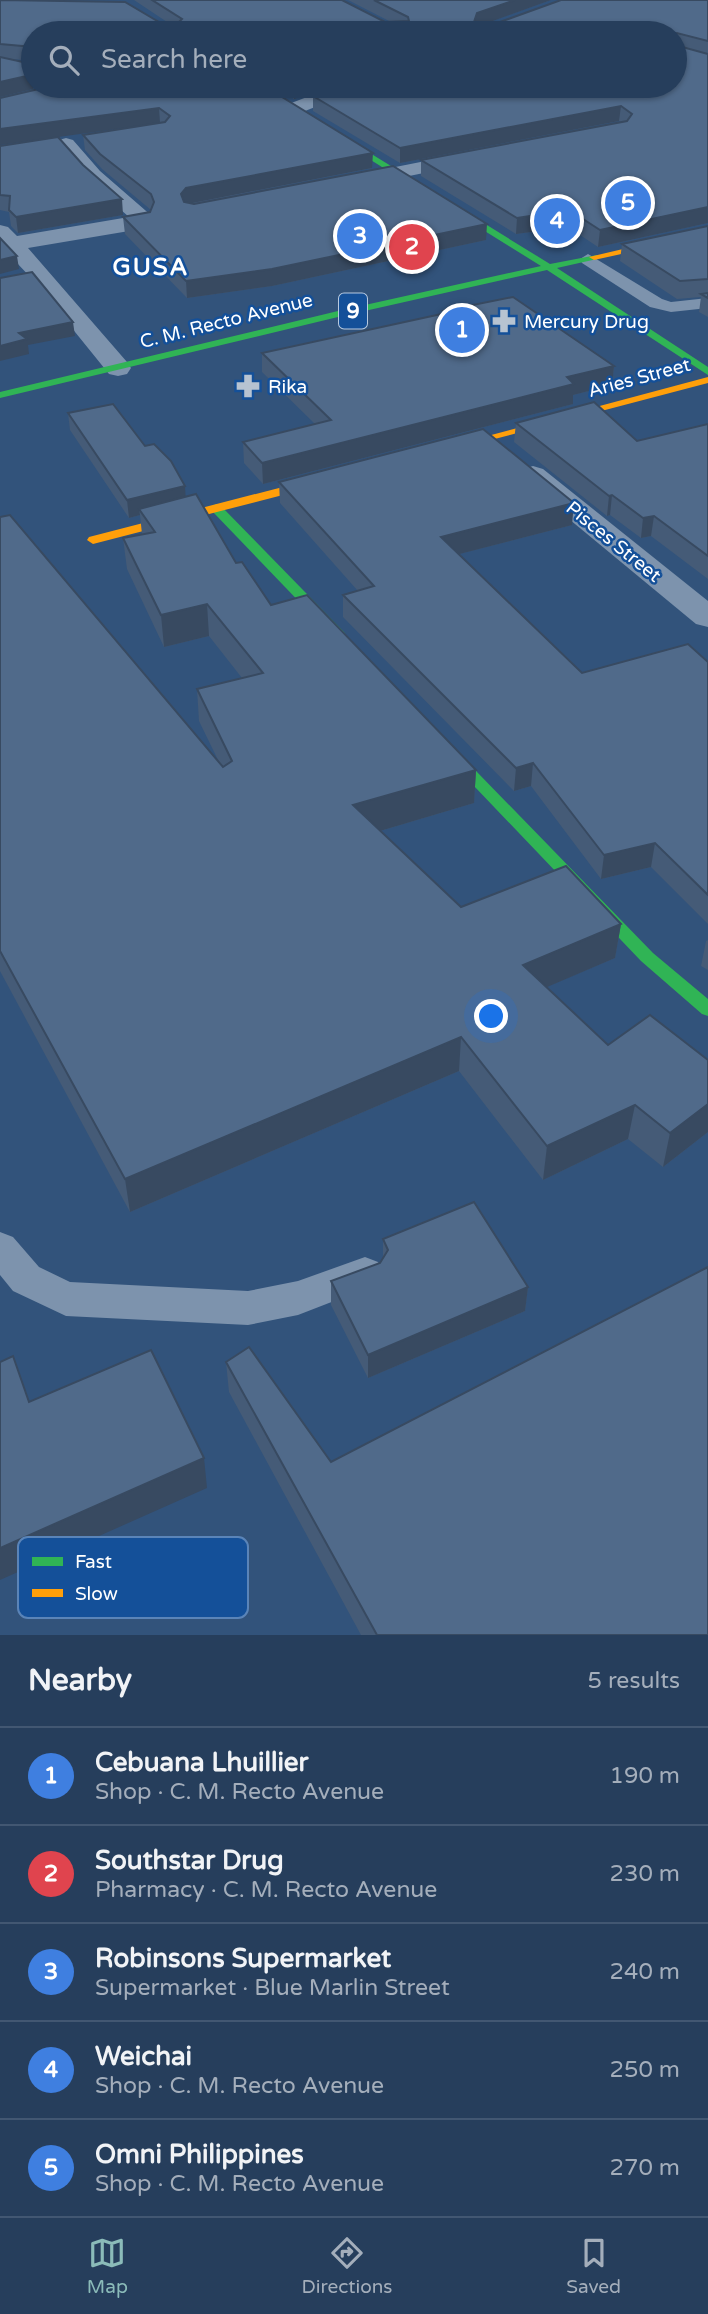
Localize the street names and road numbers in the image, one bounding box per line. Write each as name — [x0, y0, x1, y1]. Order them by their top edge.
street label: C. M. Recto Avenue — [138, 289, 315, 353]
road number: 9 — [339, 294, 367, 328]
street label: Aries Street — [586, 354, 693, 402]
street label: Pisces Street — [562, 497, 665, 587]

